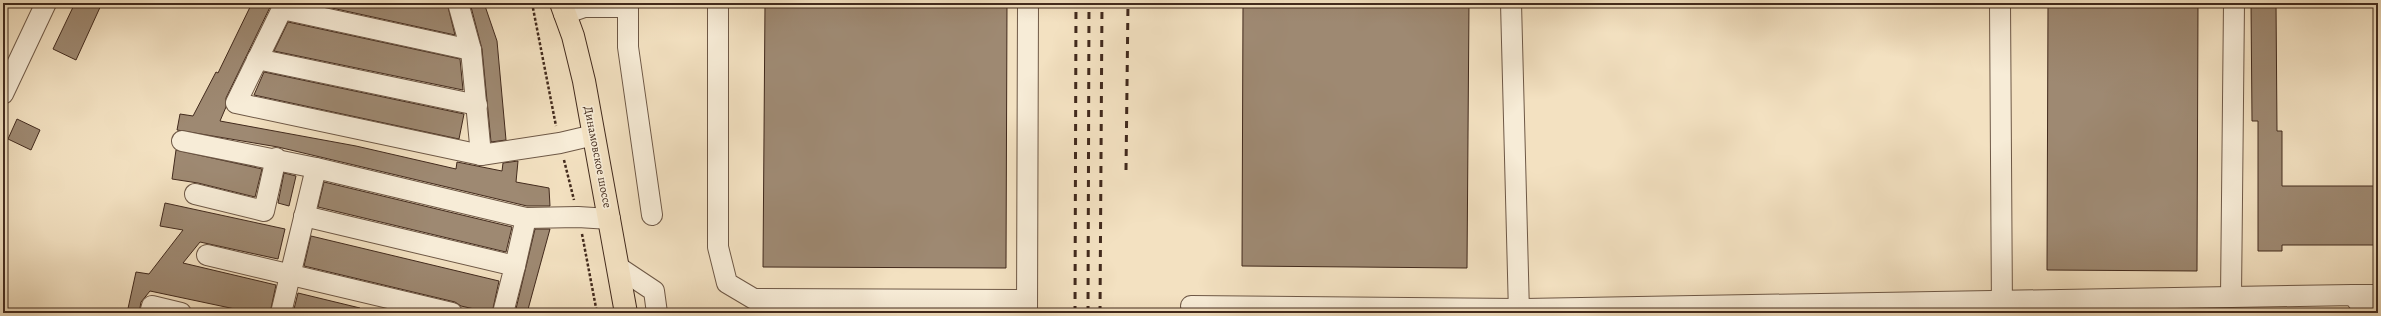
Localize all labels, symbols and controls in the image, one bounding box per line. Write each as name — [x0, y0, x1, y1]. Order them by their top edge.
street label: Динамовское шоссе — [580, 105, 616, 209]

